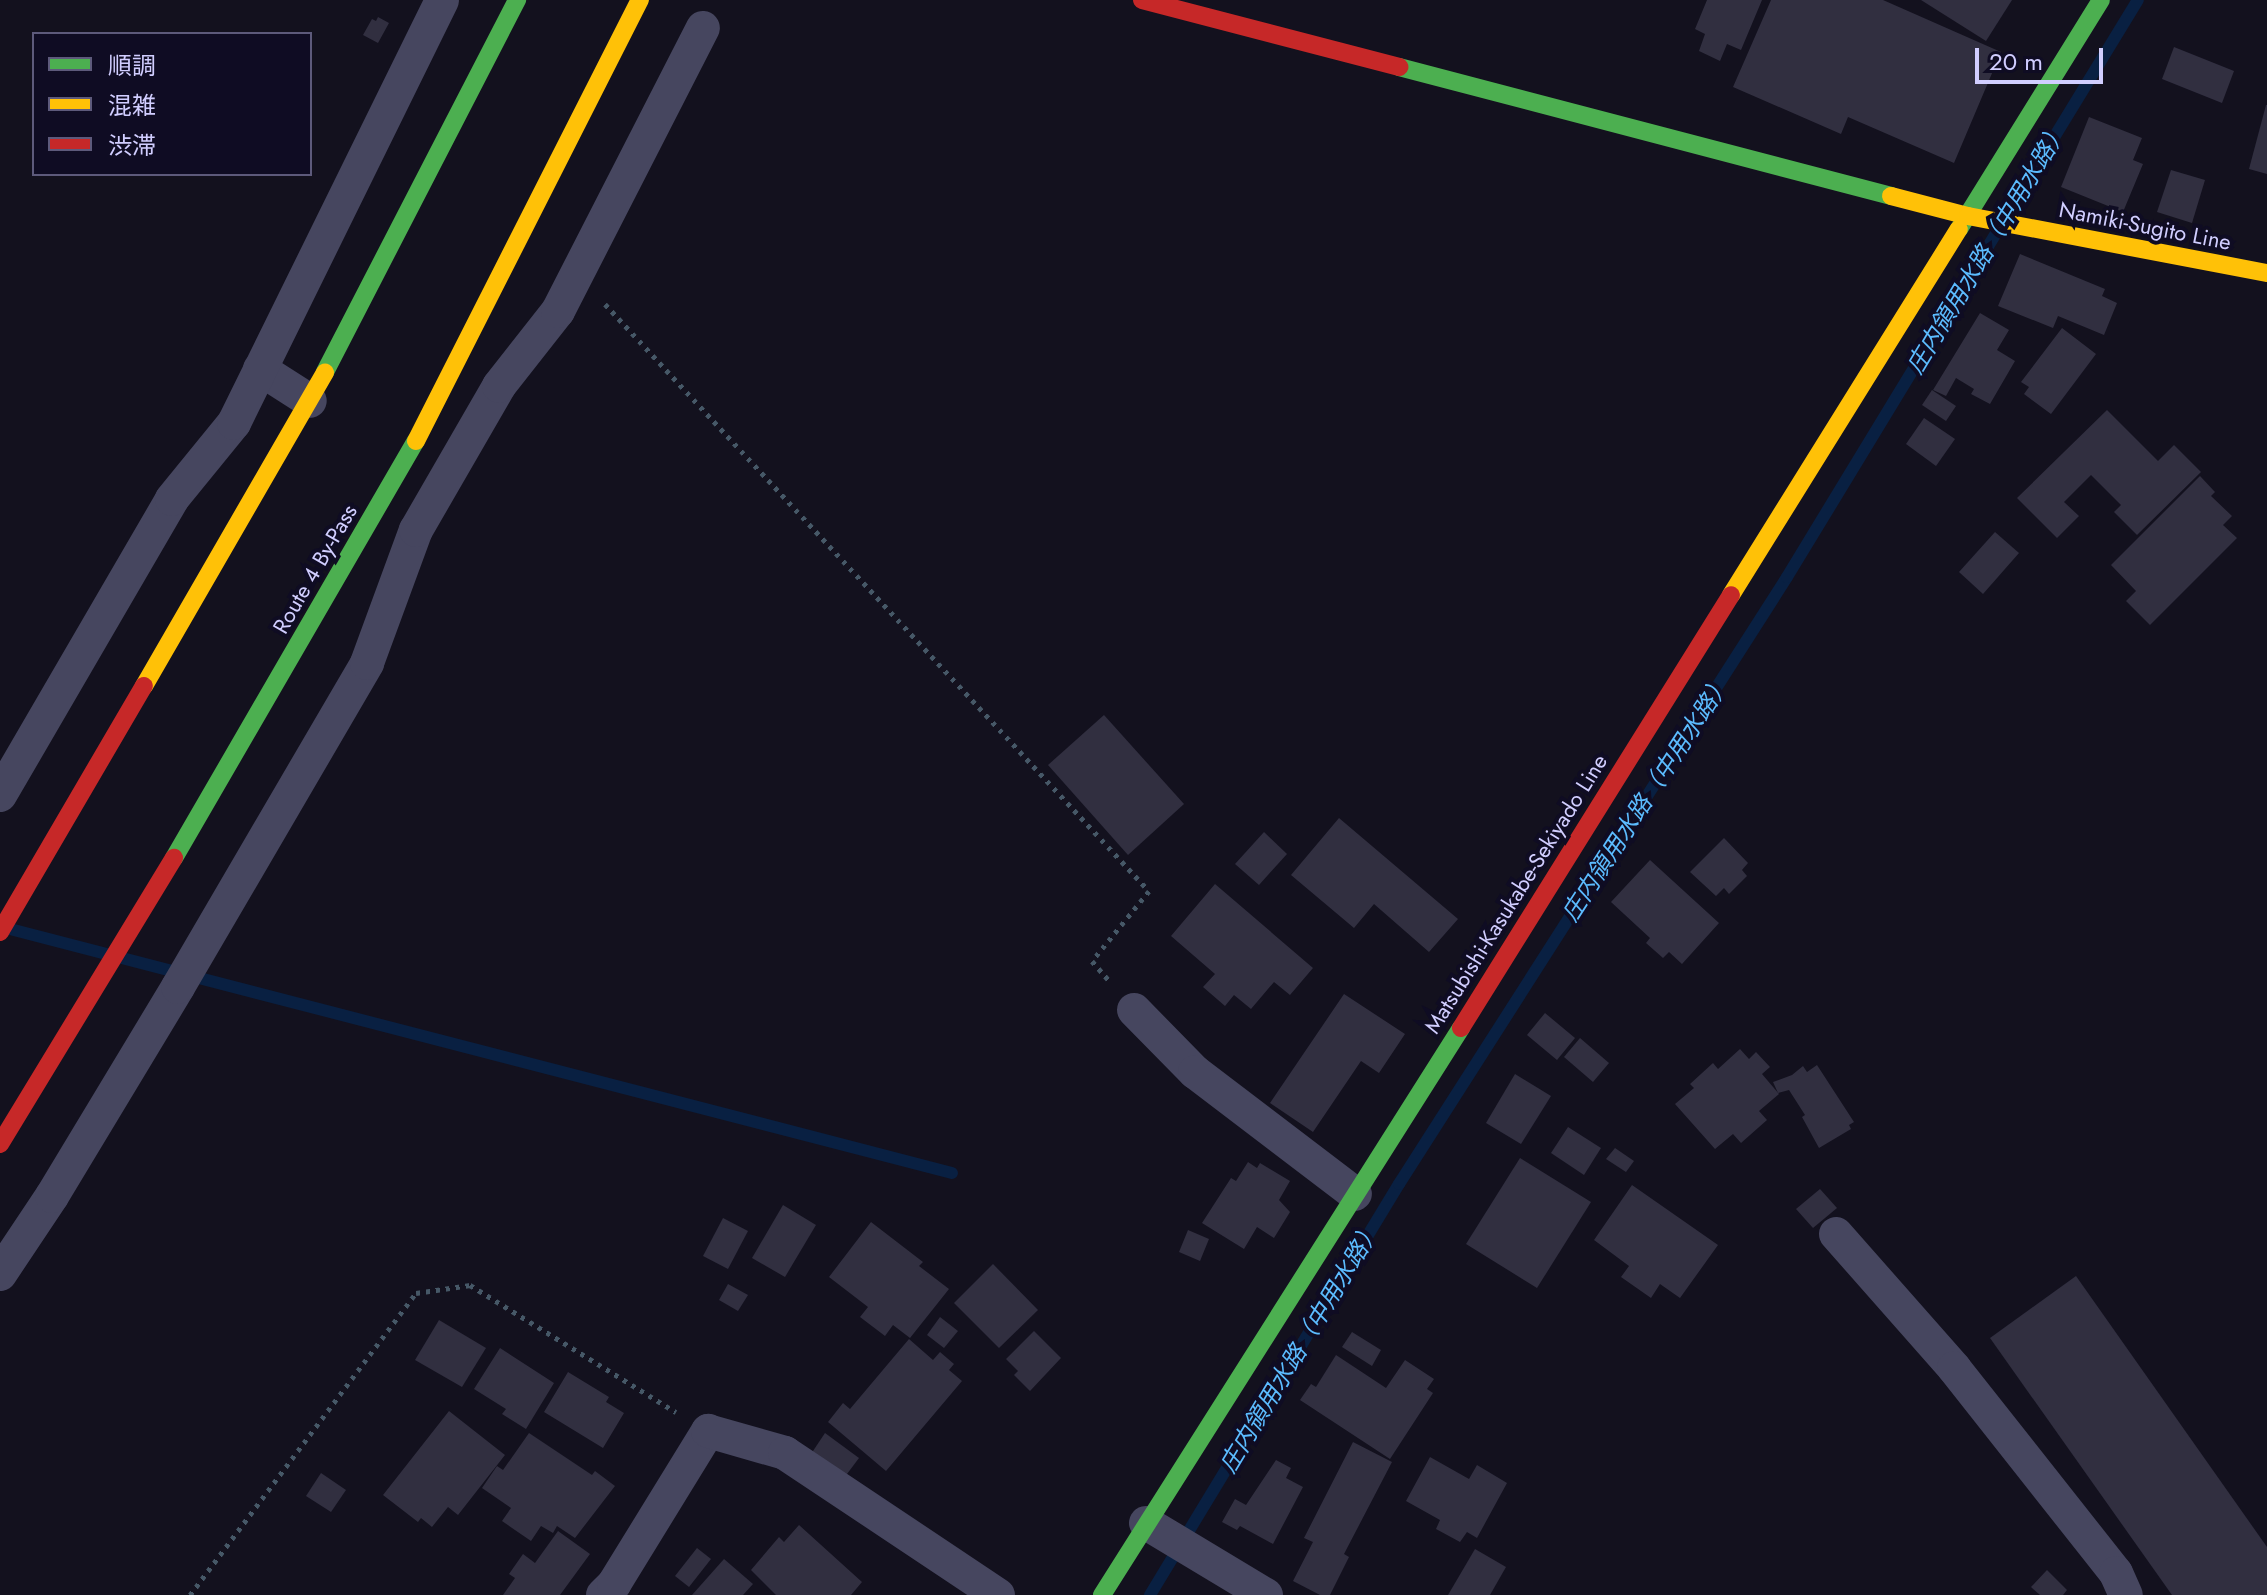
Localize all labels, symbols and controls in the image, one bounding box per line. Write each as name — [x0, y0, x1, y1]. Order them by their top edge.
legend — [32, 32, 312, 176]
scale bar — [1979, 32, 2107, 82]
text: 20 m — [1989, 44, 2043, 79]
text: 順調 — [108, 48, 156, 83]
text: 混雑 — [108, 88, 156, 123]
water label: 庄内領用水路（中用水路） — [1900, 117, 2074, 379]
text: 渋滞 — [108, 128, 156, 163]
street label: Namiki-Sugito Line — [2057, 196, 2233, 256]
street label: Route 4 By-Pass — [267, 500, 363, 638]
water label: 庄内領用水路（中用水路） — [1555, 669, 1737, 927]
street label: Matsubishi-Kasukabe-Sekiyado Line — [1419, 750, 1613, 1038]
water label: 庄内領用水路（中用水路） — [1213, 1216, 1387, 1478]

